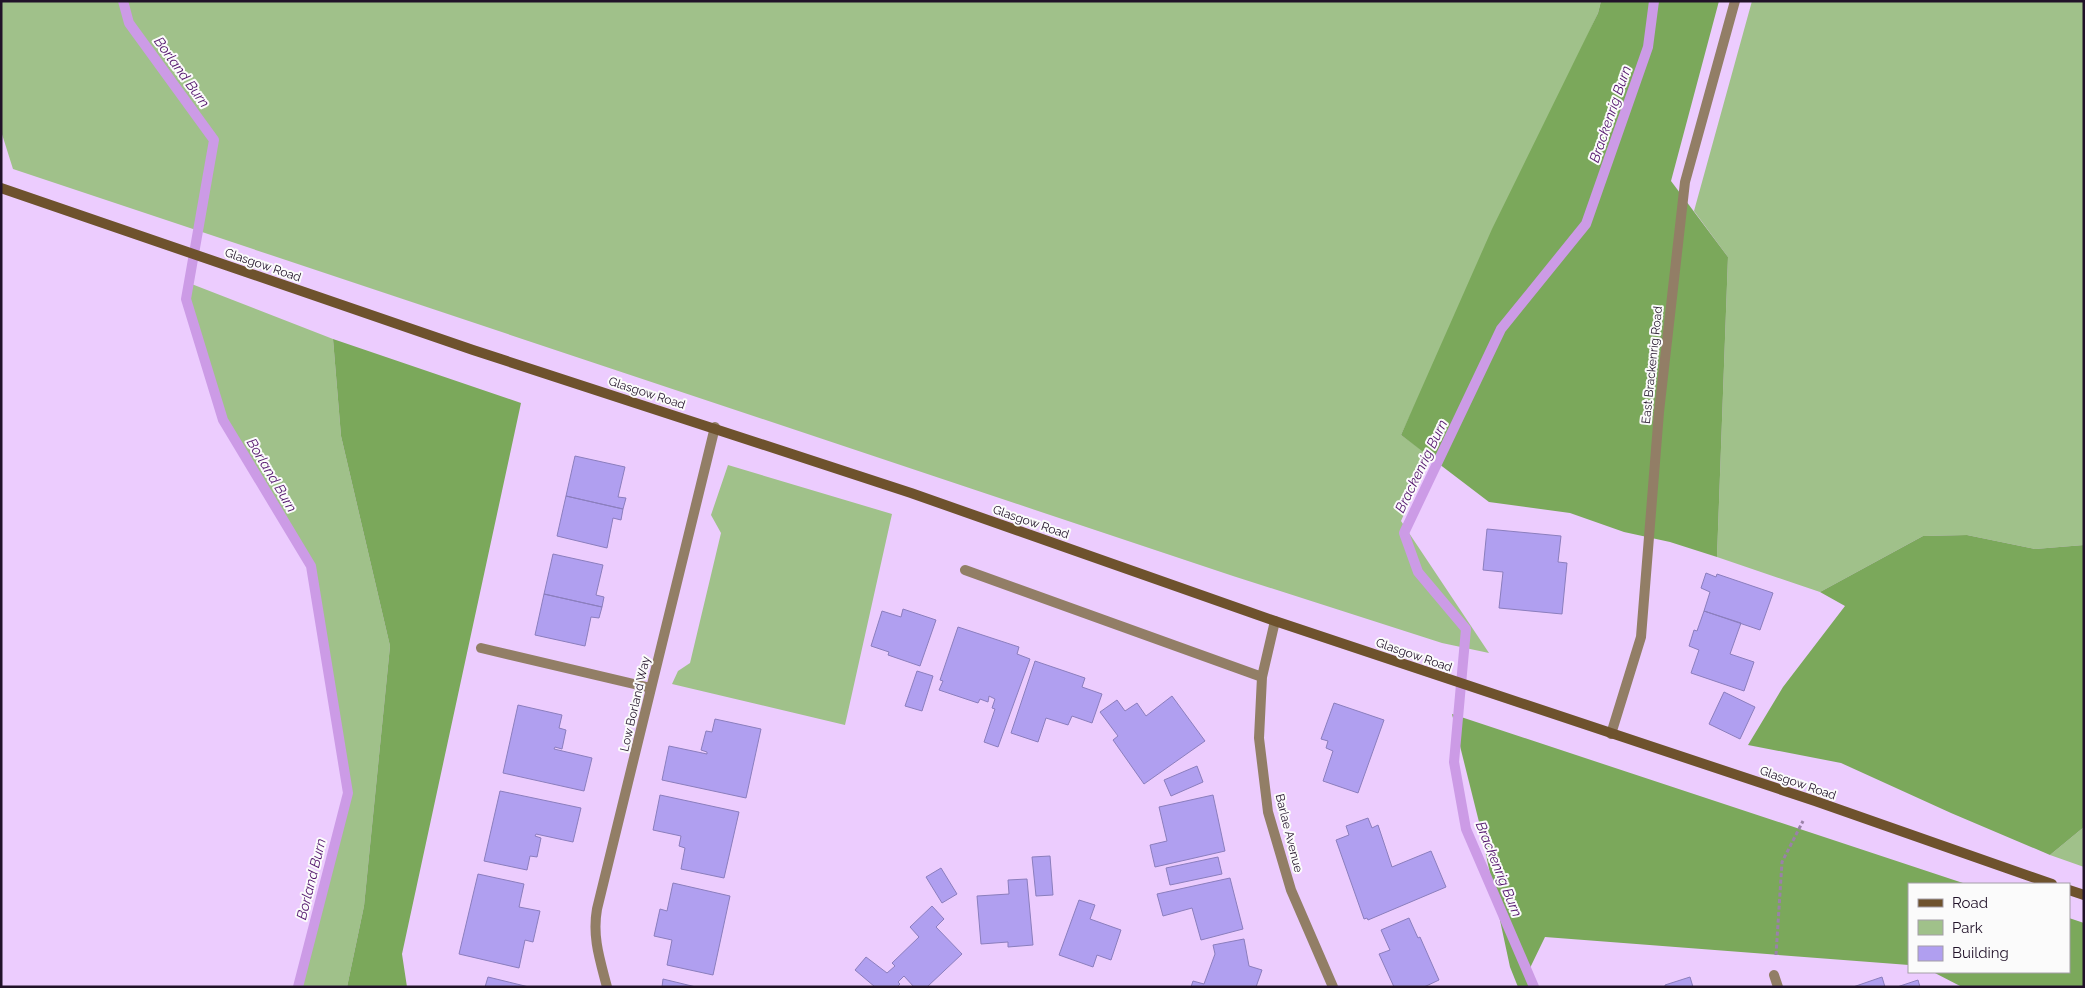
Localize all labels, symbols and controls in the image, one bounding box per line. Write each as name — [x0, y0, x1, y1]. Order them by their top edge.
water label: Borland Burn — [151, 34, 213, 110]
water label: Brackenrig Burn — [1586, 63, 1634, 164]
street label: Glasgow Road — [223, 245, 303, 285]
street label: East Brackenrig Road — [1639, 306, 1665, 424]
street label: Glasgow Road — [607, 374, 687, 412]
water label: Brackenrig Burn — [1392, 417, 1450, 515]
water label: Borland Burn — [244, 435, 300, 515]
street label: Glasgow Road — [991, 502, 1071, 542]
street label: Glasgow Road — [1374, 635, 1454, 675]
street label: Low Borland Way — [617, 655, 653, 753]
street label: Glasgow Road — [1758, 763, 1838, 803]
street label: Barlae Avenue — [1272, 792, 1306, 874]
water label: Brackenrig Burn — [1473, 819, 1525, 919]
water label: Borland Burn — [293, 837, 329, 921]
legend — [1908, 883, 2070, 973]
text: Road — [1952, 894, 1988, 912]
text: Park — [1952, 919, 1983, 937]
text: Building — [1952, 944, 2009, 962]

